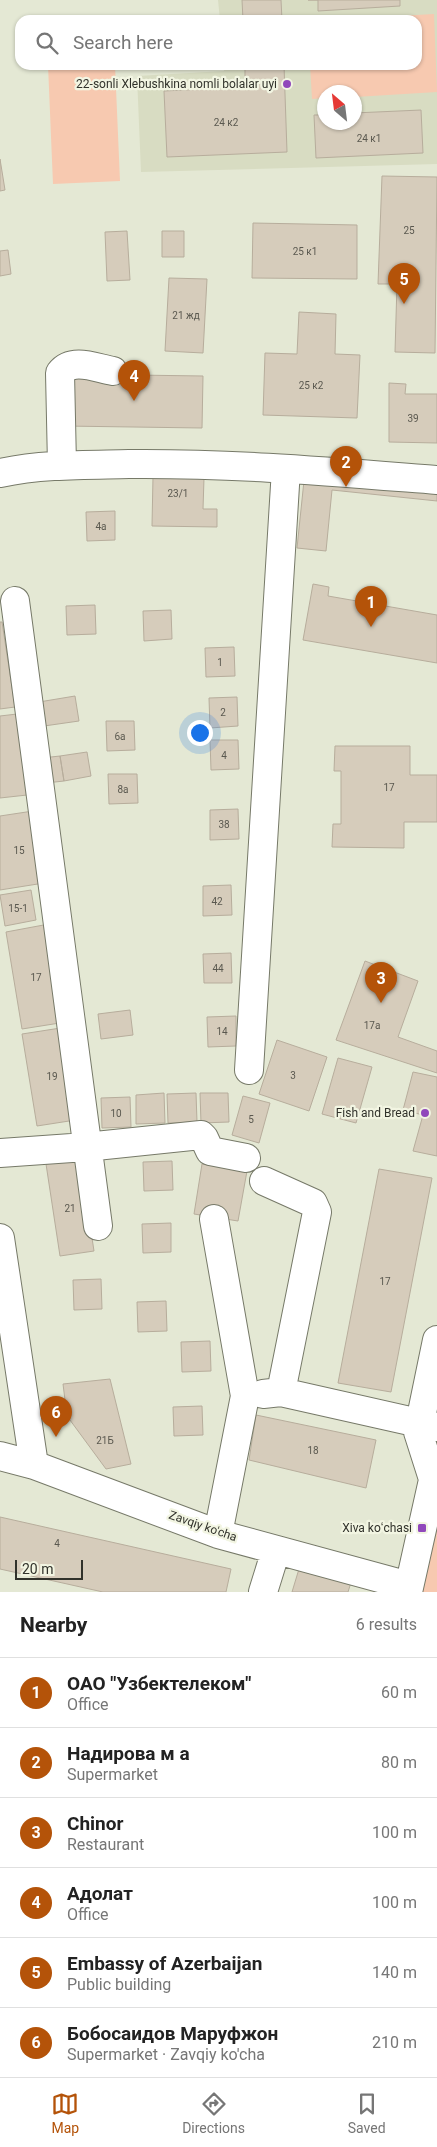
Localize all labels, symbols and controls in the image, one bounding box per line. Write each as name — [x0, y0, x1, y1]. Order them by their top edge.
search box — [15, 15, 422, 70]
icon: search — [33, 29, 61, 57]
text: Search here — [73, 31, 173, 54]
place label: 22-sonli Xlebushkina nomli bolalar uyi — [76, 77, 277, 91]
marker: 22-sonli Xlebushkina nomli bolalar uyi — [281, 78, 293, 90]
north arrow — [317, 85, 362, 130]
house number: 24 к2 — [214, 117, 239, 128]
house number: 24 к1 — [357, 133, 381, 144]
house number: 25 — [403, 225, 415, 236]
house number: 25 к1 — [293, 246, 317, 257]
pin: 5 — [388, 263, 420, 304]
house number: 21 жд — [172, 310, 200, 321]
pin: 4 — [118, 360, 150, 401]
house number: 25 к2 — [299, 380, 324, 391]
house number: 39 — [407, 413, 419, 424]
pin: 2 — [330, 446, 362, 487]
house number: 23/1 — [168, 488, 189, 499]
house number: 4а — [95, 521, 107, 532]
pin: 1 — [355, 586, 387, 627]
house number: 1 — [217, 657, 223, 668]
house number: 2 — [220, 707, 226, 718]
your location — [187, 720, 213, 746]
house number: 6а — [114, 731, 126, 742]
house number: 4 — [221, 750, 227, 761]
house number: 17 — [383, 782, 395, 793]
house number: 8а — [117, 784, 129, 795]
house number: 38 — [218, 819, 230, 830]
house number: 15 — [13, 845, 25, 856]
house number: 42 — [211, 896, 223, 907]
house number: 15-1 — [8, 903, 28, 914]
pin: 3 — [365, 962, 397, 1003]
house number: 44 — [212, 963, 224, 974]
house number: 17 — [30, 972, 42, 983]
house number: 17a — [364, 1020, 380, 1031]
house number: 14 — [216, 1026, 228, 1037]
house number: 3 — [290, 1070, 296, 1081]
house number: 19 — [46, 1071, 58, 1082]
place label: Fish and Bread — [336, 1106, 415, 1120]
marker: Fish and Bread — [419, 1107, 431, 1119]
house number: 10 — [110, 1108, 122, 1119]
house number: 5 — [248, 1114, 254, 1125]
house number: 21 — [64, 1203, 76, 1214]
house number: 17 — [379, 1276, 391, 1287]
pin: 6 — [40, 1396, 72, 1437]
house number: 21Б — [96, 1435, 114, 1446]
house number: 18 — [307, 1445, 319, 1456]
street label: Zavqiy ko'cha — [167, 1508, 239, 1544]
place label: Xiva koʻchasi — [342, 1521, 412, 1535]
marker: Xiva koʻchasi — [416, 1522, 428, 1534]
house number: 4 — [54, 1538, 60, 1549]
scale bar — [15, 1557, 82, 1580]
text: 20 m — [22, 1561, 54, 1577]
text: Nearby — [20, 1613, 87, 1637]
text: 6 results — [356, 1615, 417, 1634]
text: ОАО "Узбектелеком" — [67, 1672, 251, 1695]
text: 1 — [31, 1683, 41, 1702]
text: 60 m — [381, 1683, 417, 1702]
text: Office — [67, 1695, 109, 1714]
text: Надирова м а — [67, 1742, 190, 1765]
text: 2 — [31, 1753, 41, 1772]
text: 80 m — [381, 1753, 417, 1772]
text: Supermarket — [67, 1765, 158, 1784]
text: Chinor — [67, 1812, 123, 1835]
text: 3 — [31, 1823, 41, 1842]
text: 100 m — [372, 1823, 417, 1842]
text: Restaurant — [67, 1835, 144, 1854]
text: Адолат — [67, 1882, 133, 1905]
text: 4 — [31, 1893, 41, 1912]
text: 100 m — [372, 1893, 417, 1912]
text: Office — [67, 1905, 109, 1924]
text: Embassy of Azerbaijan — [67, 1952, 262, 1975]
text: 5 — [31, 1963, 41, 1982]
text: 140 m — [372, 1963, 417, 1982]
text: Public building — [67, 1975, 171, 1994]
text: Бобосаидов Маруфжон — [67, 2022, 278, 2045]
text: 6 — [31, 2033, 41, 2052]
text: 210 m — [372, 2033, 417, 2052]
text: Supermarket · Zavqiy ko'cha — [67, 2045, 265, 2064]
tab: Map — [51, 2090, 79, 2136]
tab: Directions — [182, 2090, 245, 2136]
tab: Saved — [348, 2090, 386, 2136]

